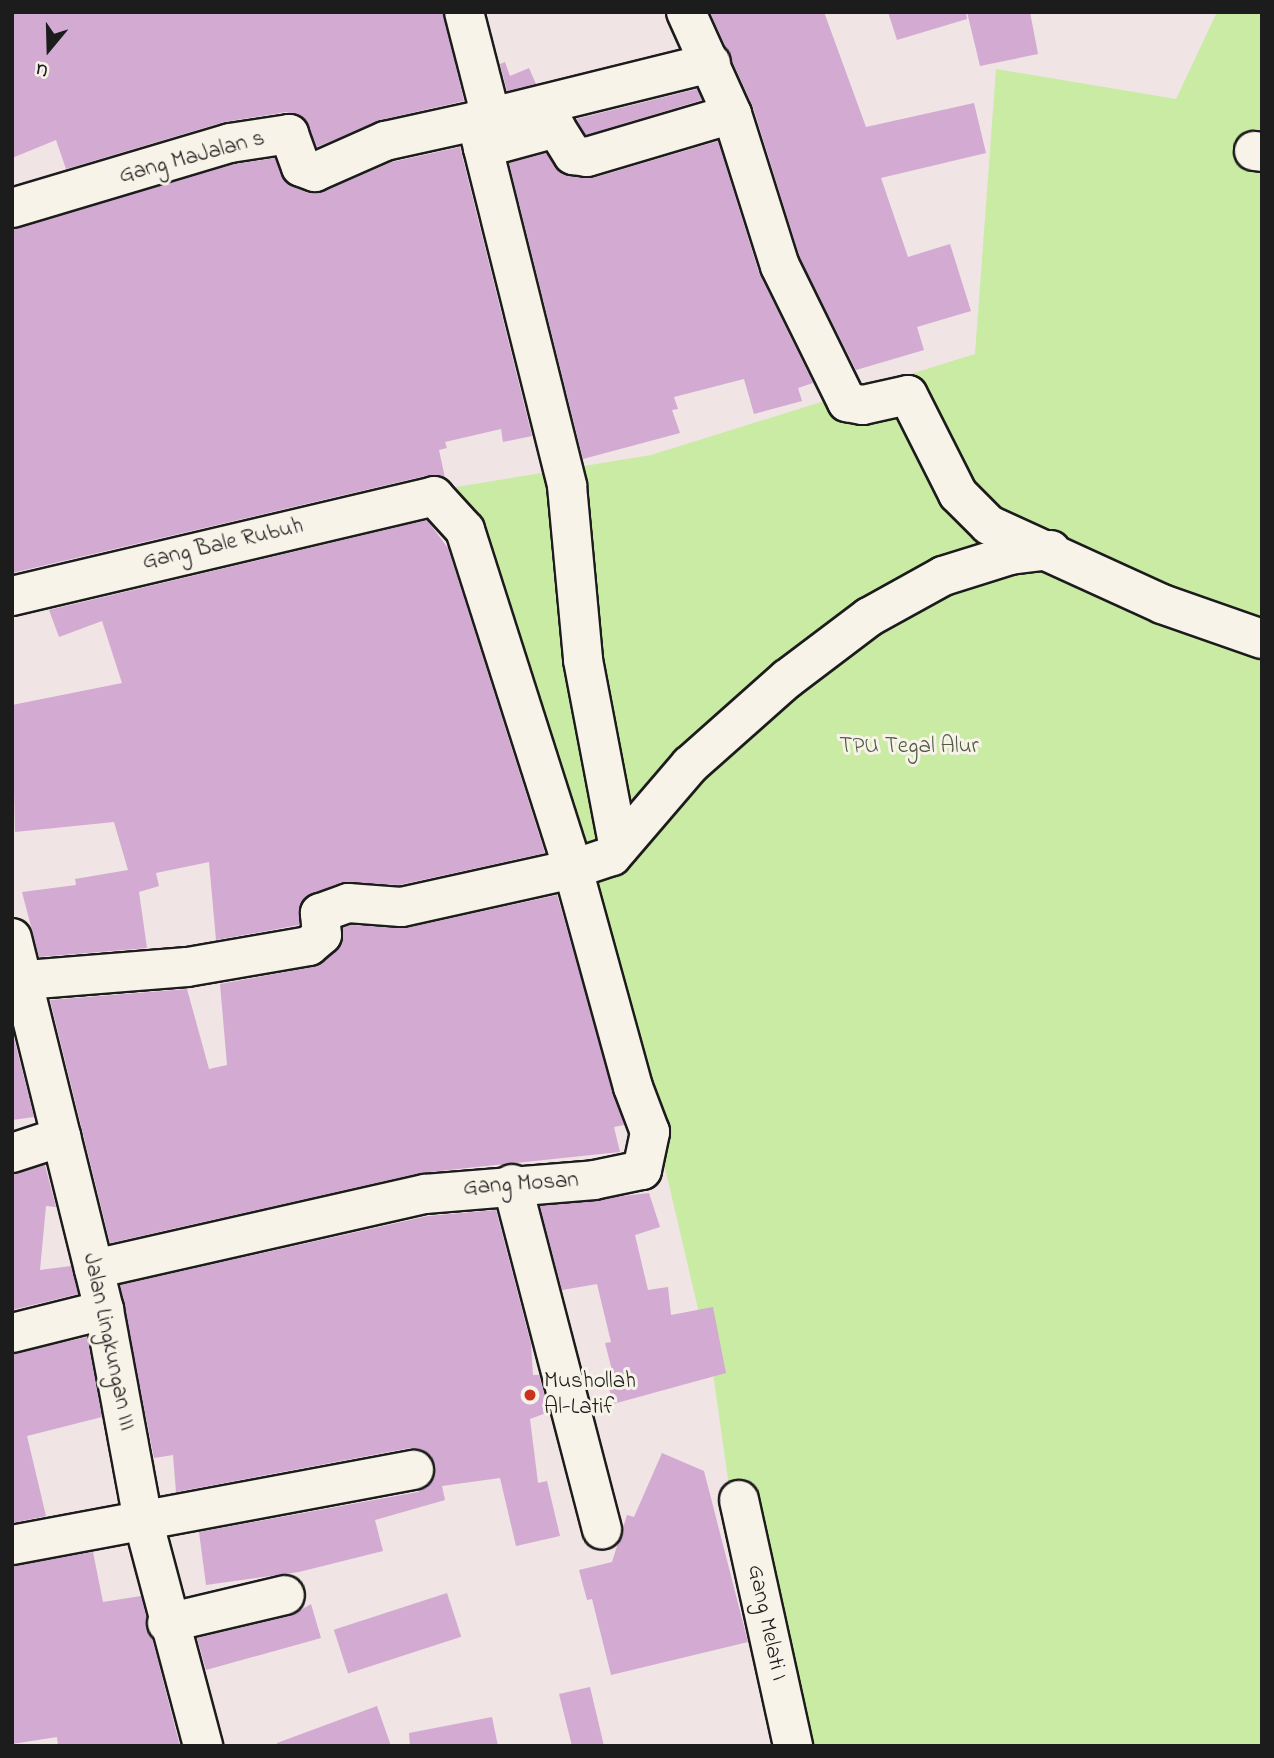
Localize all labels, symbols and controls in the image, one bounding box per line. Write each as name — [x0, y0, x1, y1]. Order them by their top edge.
north arrow — [14, 14, 84, 84]
text: U — [32, 55, 52, 84]
street label: Gang MaJalan s — [116, 125, 268, 191]
street label: Gang Bale Rubuh — [140, 513, 306, 577]
park label: TPU Tegal Alur — [839, 733, 979, 761]
street label: Gang Mosan — [462, 1167, 580, 1203]
street label: Jalan Lingkungan III — [76, 1251, 140, 1433]
place label: Mushollah Al-Latif — [544, 1368, 636, 1422]
marker: Mushollah Al-Latif — [522, 1387, 538, 1403]
street label: Gang Melati I — [740, 1562, 792, 1684]

